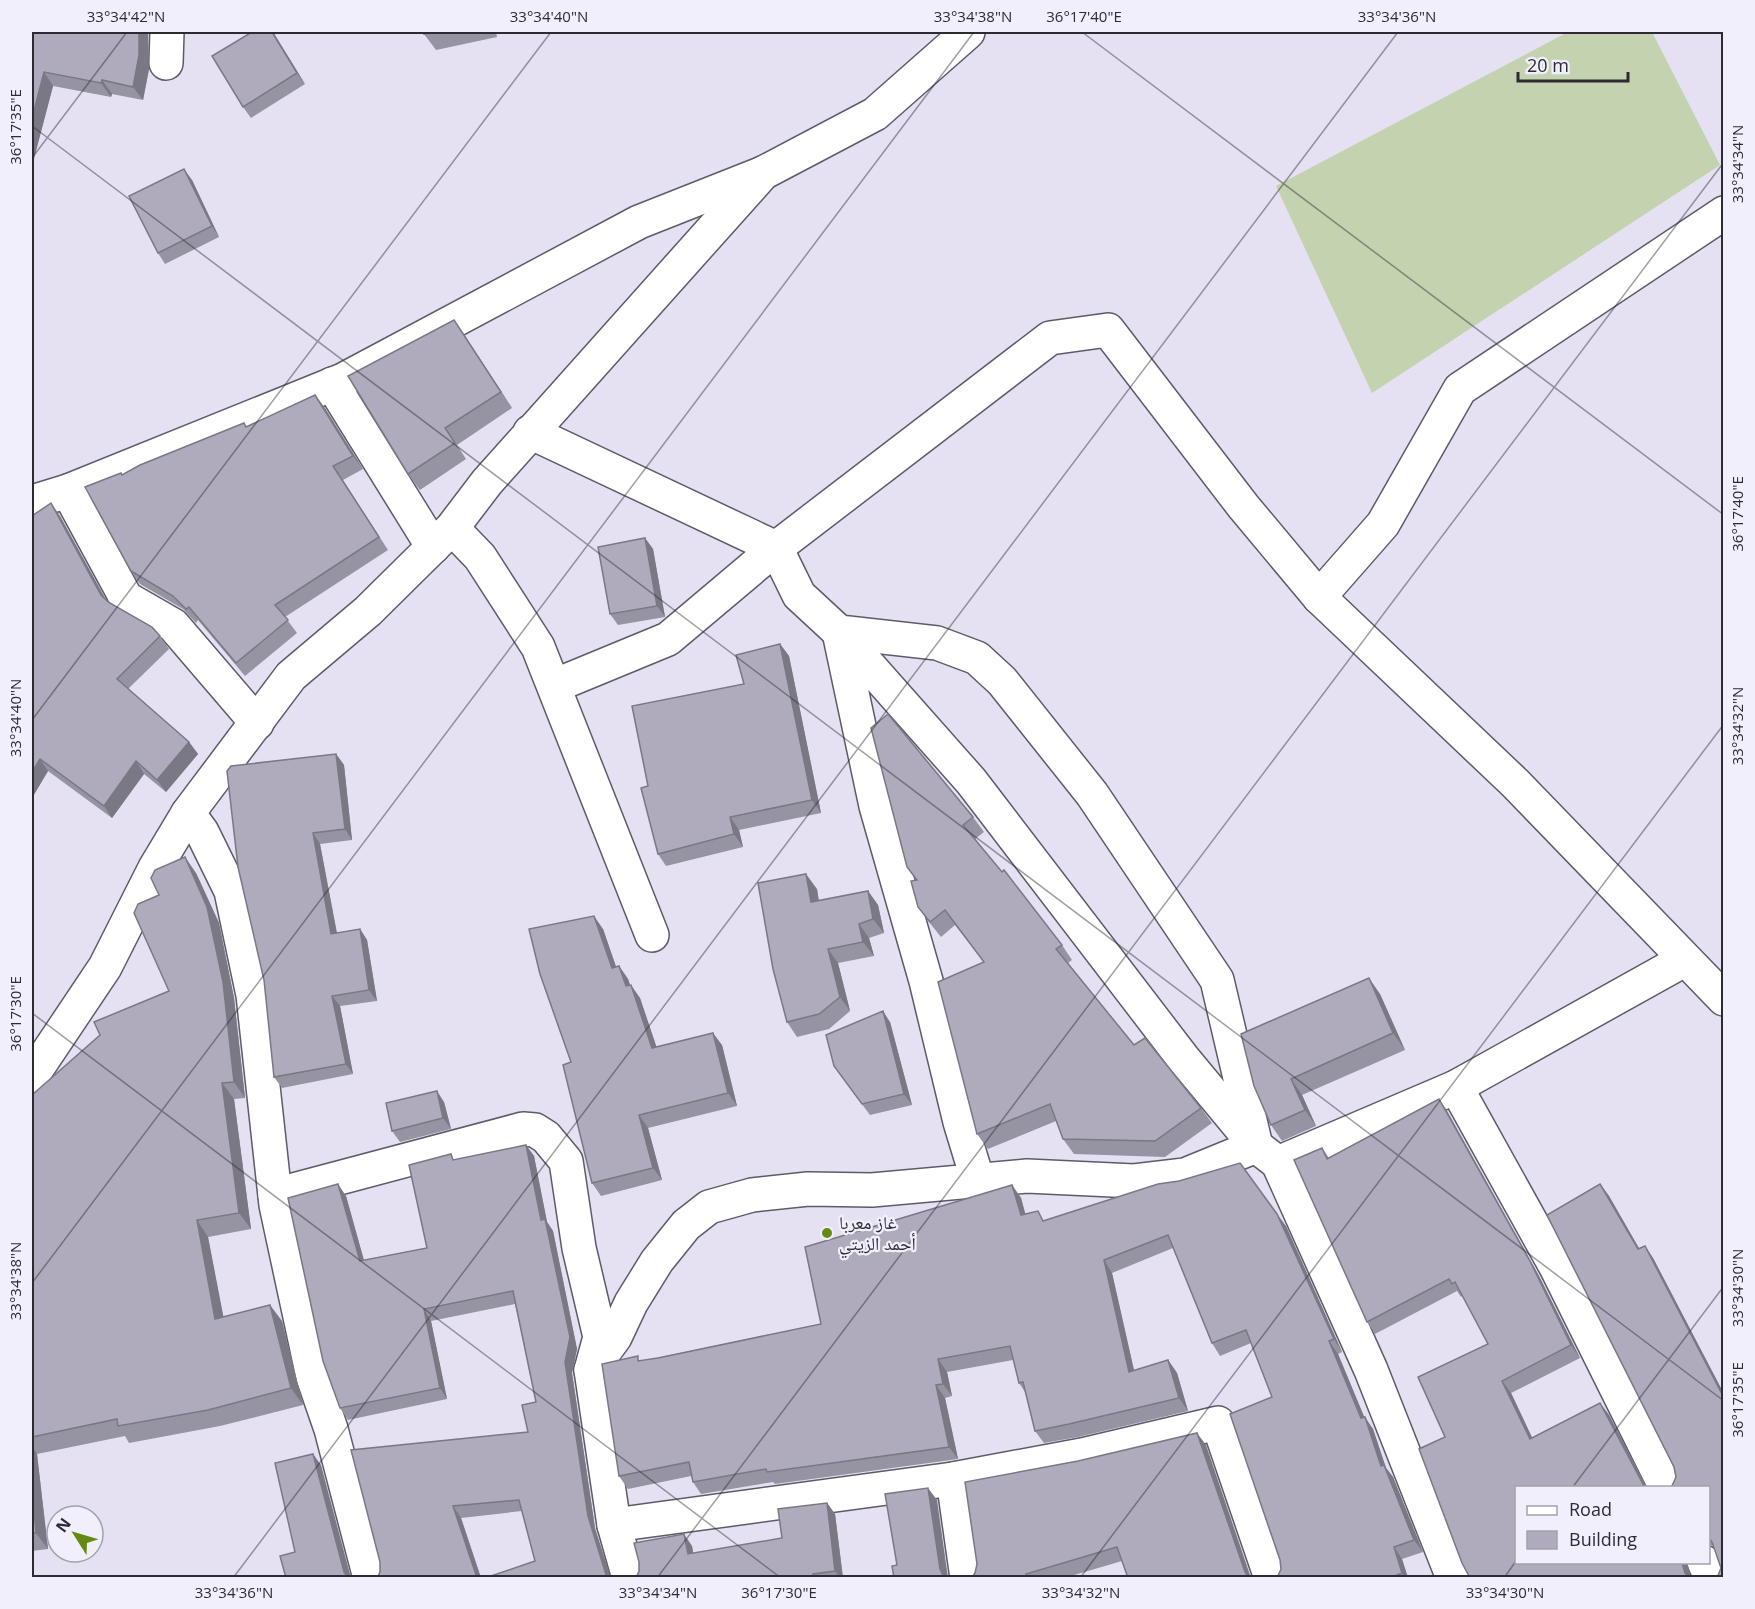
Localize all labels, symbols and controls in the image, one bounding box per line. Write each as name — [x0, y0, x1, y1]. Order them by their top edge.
text: 33°34'42"N — [87, 6, 165, 26]
text: 33°34'40"N — [510, 6, 588, 26]
text: 33°34'38"N — [934, 6, 1012, 26]
text: 36°17'40"E — [1046, 6, 1122, 26]
text: 33°34'36"N — [1358, 6, 1436, 26]
scale bar — [1518, 45, 1628, 83]
text: 20 m — [1527, 53, 1569, 77]
text: 36°17'35"E — [5, 89, 25, 165]
text: 33°34'34"N — [1727, 125, 1747, 203]
text: 36°17'40"E — [1727, 476, 1747, 552]
text: 33°34'40"N — [5, 679, 25, 757]
text: 33°34'32"N — [1727, 687, 1747, 765]
text: 36°17'30"E — [5, 976, 25, 1052]
place label: غاز معربا أحمد الزيتي — [839, 1210, 916, 1259]
marker: غاز معربا أحمد الزيتي — [820, 1226, 834, 1240]
text: 33°34'38"N — [5, 1242, 25, 1320]
text: 33°34'30"N — [1727, 1249, 1747, 1327]
text: 36°17'35"E — [1727, 1362, 1747, 1438]
legend — [1515, 1486, 1710, 1564]
text: Road — [1569, 1497, 1612, 1521]
north arrow — [45, 1504, 105, 1564]
text: N — [50, 1513, 76, 1537]
text: Building — [1569, 1527, 1637, 1551]
text: 33°34'36"N — [195, 1582, 273, 1602]
text: 33°34'34"N — [619, 1582, 697, 1602]
text: 36°17'30"E — [741, 1582, 817, 1602]
text: 33°34'32"N — [1042, 1582, 1120, 1602]
text: 33°34'30"N — [1466, 1582, 1544, 1602]

